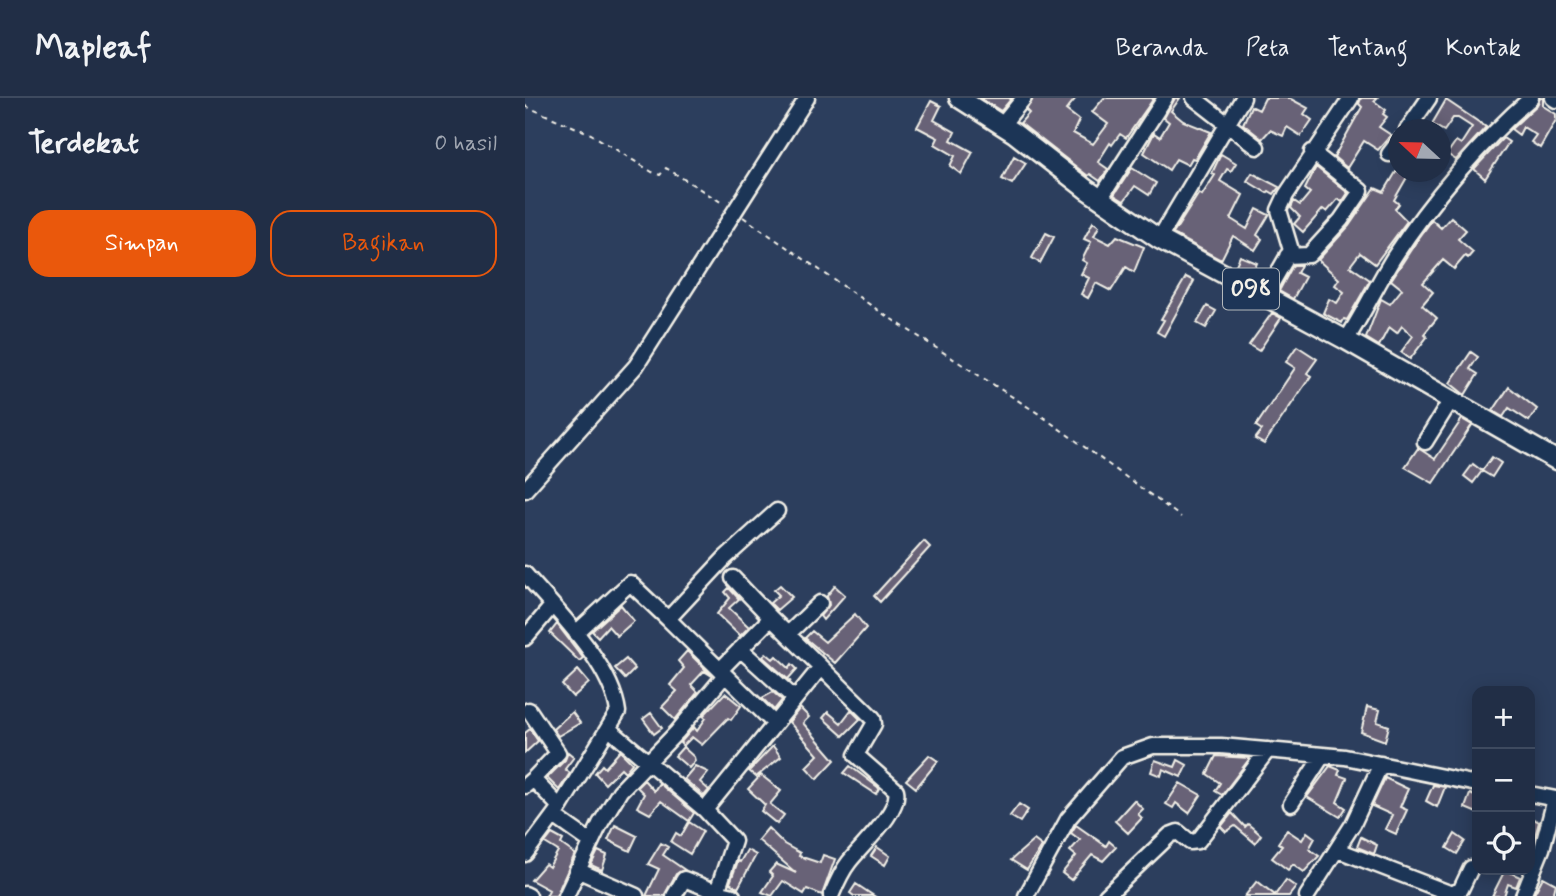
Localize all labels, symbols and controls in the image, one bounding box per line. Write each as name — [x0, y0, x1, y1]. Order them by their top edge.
text: Mapleaf — [35, 26, 151, 70]
text: Beranda — [1116, 33, 1208, 64]
text: Peta — [1246, 33, 1289, 64]
text: Tentang — [1327, 33, 1408, 64]
text: Kontak — [1446, 33, 1521, 64]
north arrow — [1388, 119, 1451, 182]
text: Terdekat — [28, 124, 139, 163]
text: 0 hasil — [434, 129, 497, 159]
button: Simpan — [28, 210, 256, 277]
button: Bagikan — [270, 210, 497, 277]
road number: 098 — [1223, 268, 1279, 309]
map controls — [1472, 686, 1535, 875]
button: + — [1472, 686, 1535, 749]
button: − — [1472, 749, 1535, 812]
button: locate — [1472, 812, 1535, 875]

